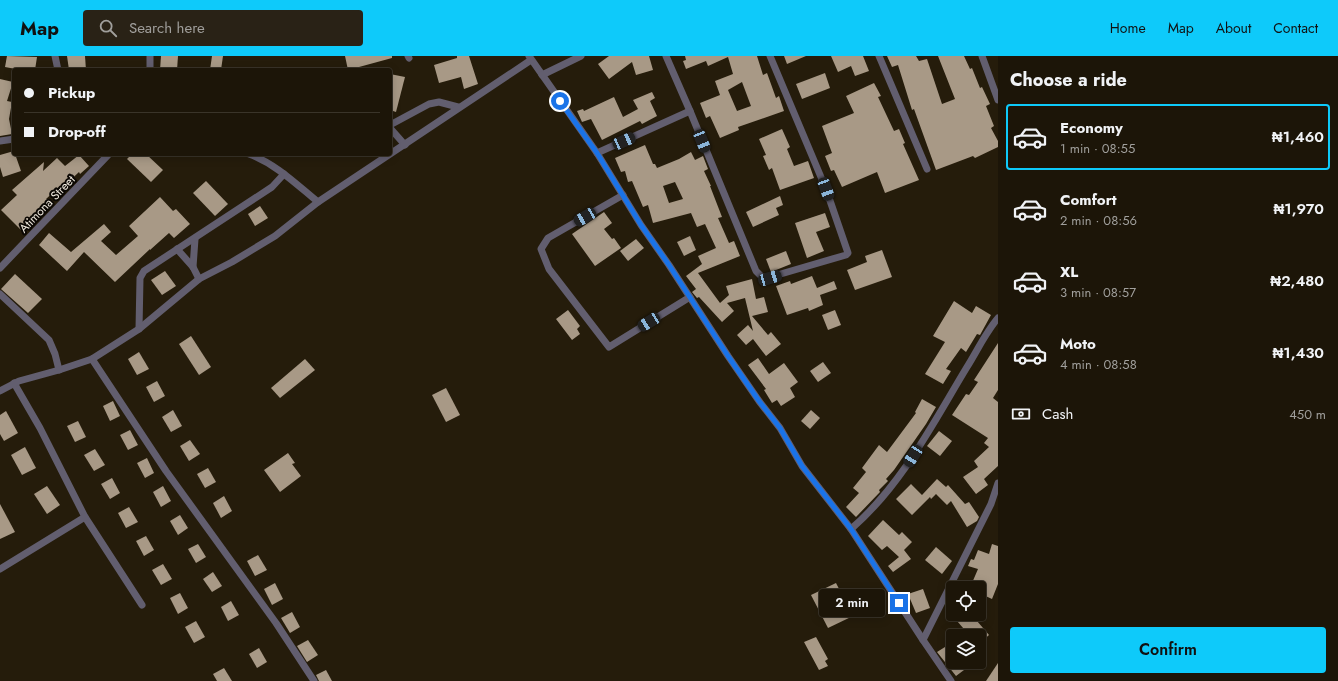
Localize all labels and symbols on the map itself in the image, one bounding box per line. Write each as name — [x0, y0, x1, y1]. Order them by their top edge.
route start — [551, 92, 569, 110]
car — [692, 128, 712, 154]
car — [611, 131, 637, 151]
street label: Atimona Street — [15, 171, 79, 237]
car — [816, 176, 836, 202]
car — [572, 206, 598, 228]
car — [757, 269, 783, 287]
car — [636, 311, 662, 333]
car — [901, 443, 925, 469]
callout: 2 min — [819, 589, 885, 617]
route end — [890, 594, 908, 612]

